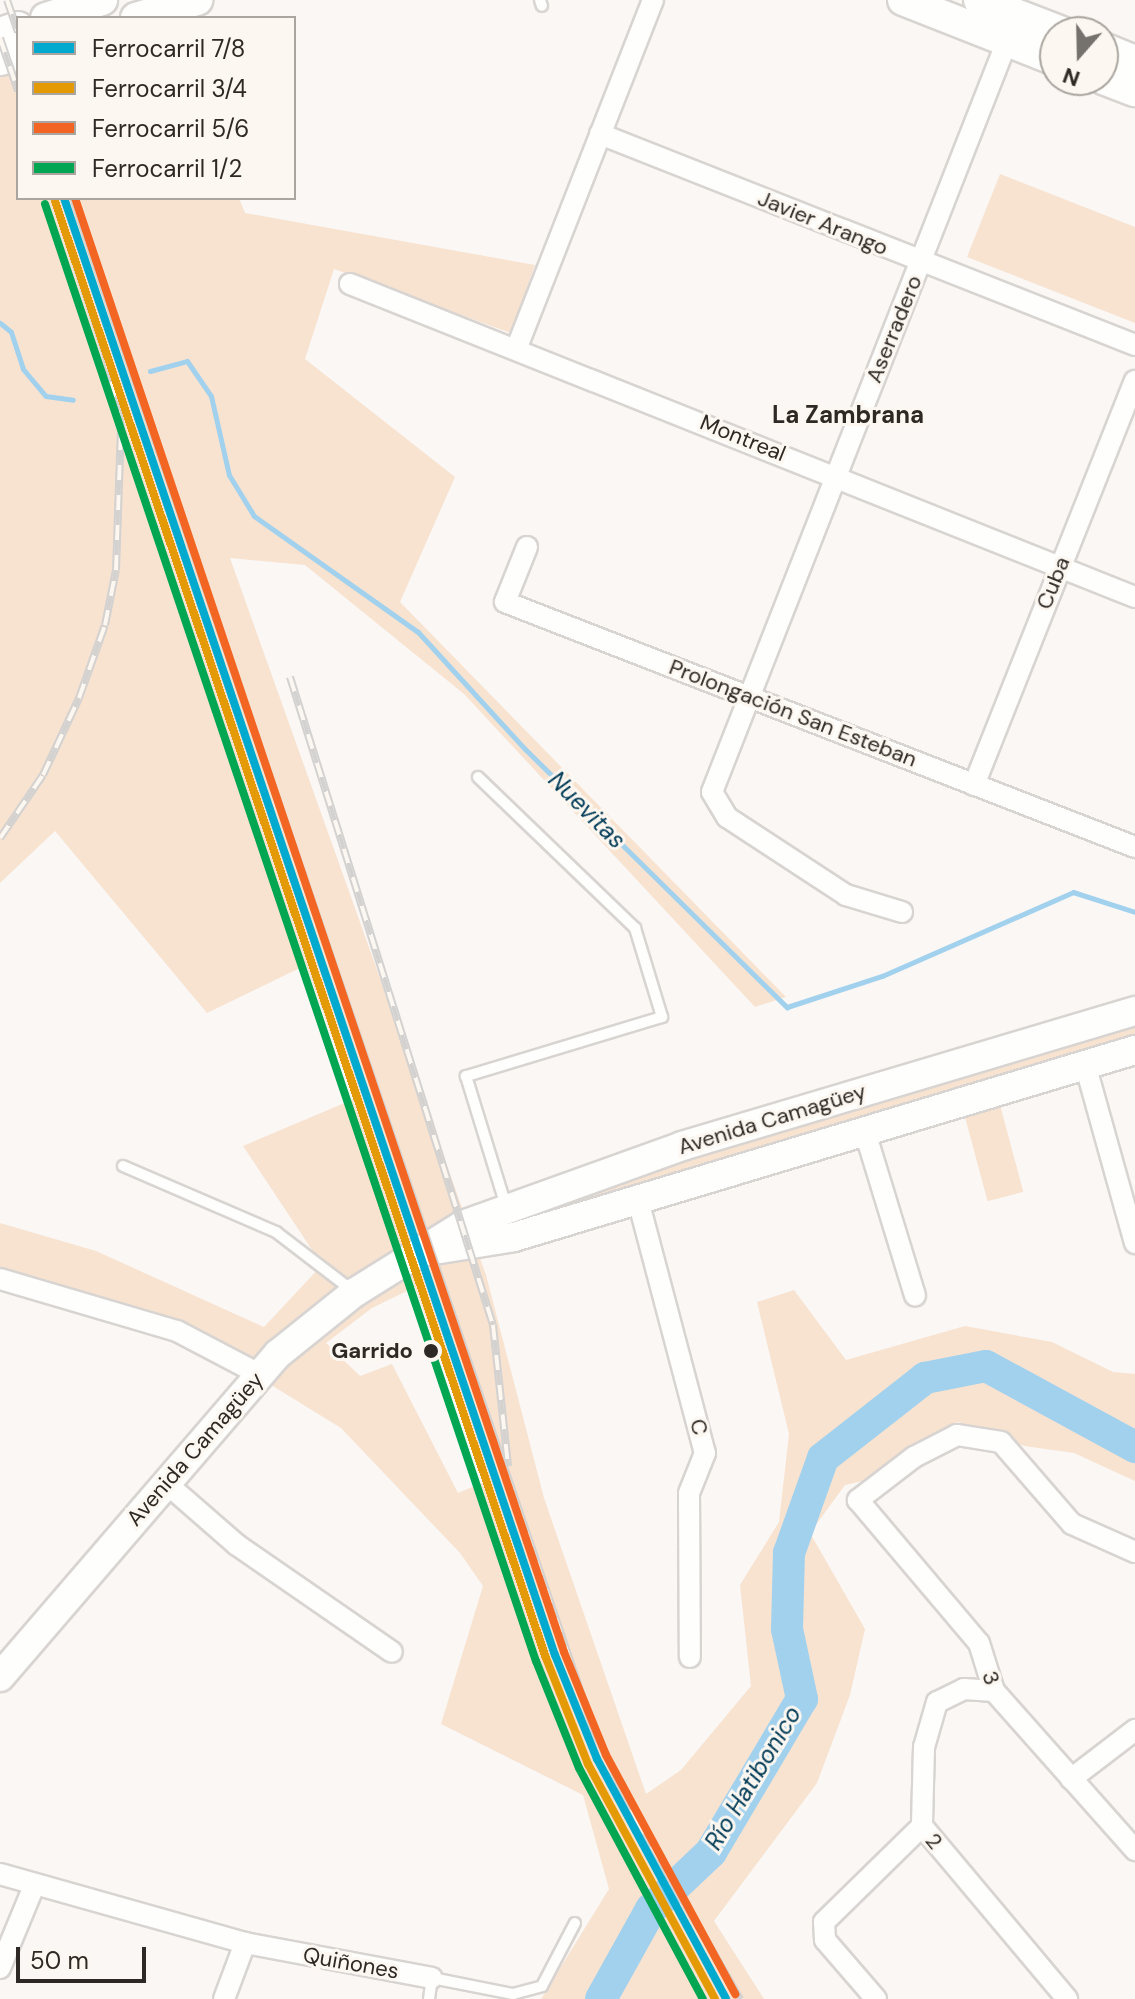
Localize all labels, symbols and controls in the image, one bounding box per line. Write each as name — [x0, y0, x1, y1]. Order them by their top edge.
legend — [16, 16, 296, 200]
north arrow — [1039, 16, 1119, 96]
text: Ferrocarril 7/8 — [92, 33, 245, 64]
text: N — [1059, 61, 1084, 94]
text: Ferrocarril 3/4 — [92, 73, 247, 104]
text: Ferrocarril 5/6 — [92, 113, 249, 144]
text: Ferrocarril 1/2 — [92, 153, 242, 184]
street label: Javier Arango — [754, 185, 892, 261]
street label: Aserradero — [861, 271, 927, 387]
district label: La Zambrana — [772, 401, 924, 429]
street label: Montreal — [696, 409, 790, 467]
street label: Cuba — [1031, 553, 1075, 613]
street label: Prolongación San Esteban — [665, 654, 921, 772]
water label: Nuevitas — [543, 766, 631, 854]
street label: Avenida Camagüey — [675, 1078, 869, 1160]
place label: Garrido — [331, 1338, 413, 1364]
marker: Garrido — [420, 1340, 442, 1362]
street label: Avenida Camagüey — [121, 1367, 269, 1531]
street label: C — [684, 1416, 714, 1438]
street label: 3 — [976, 1667, 1006, 1689]
water label: Río Hatibonico — [699, 1701, 807, 1855]
street label: 2 — [920, 1828, 948, 1854]
scale bar — [20, 1931, 150, 1981]
street label: Quiñones — [301, 1942, 401, 1984]
text: 50 m — [30, 1945, 89, 1976]

